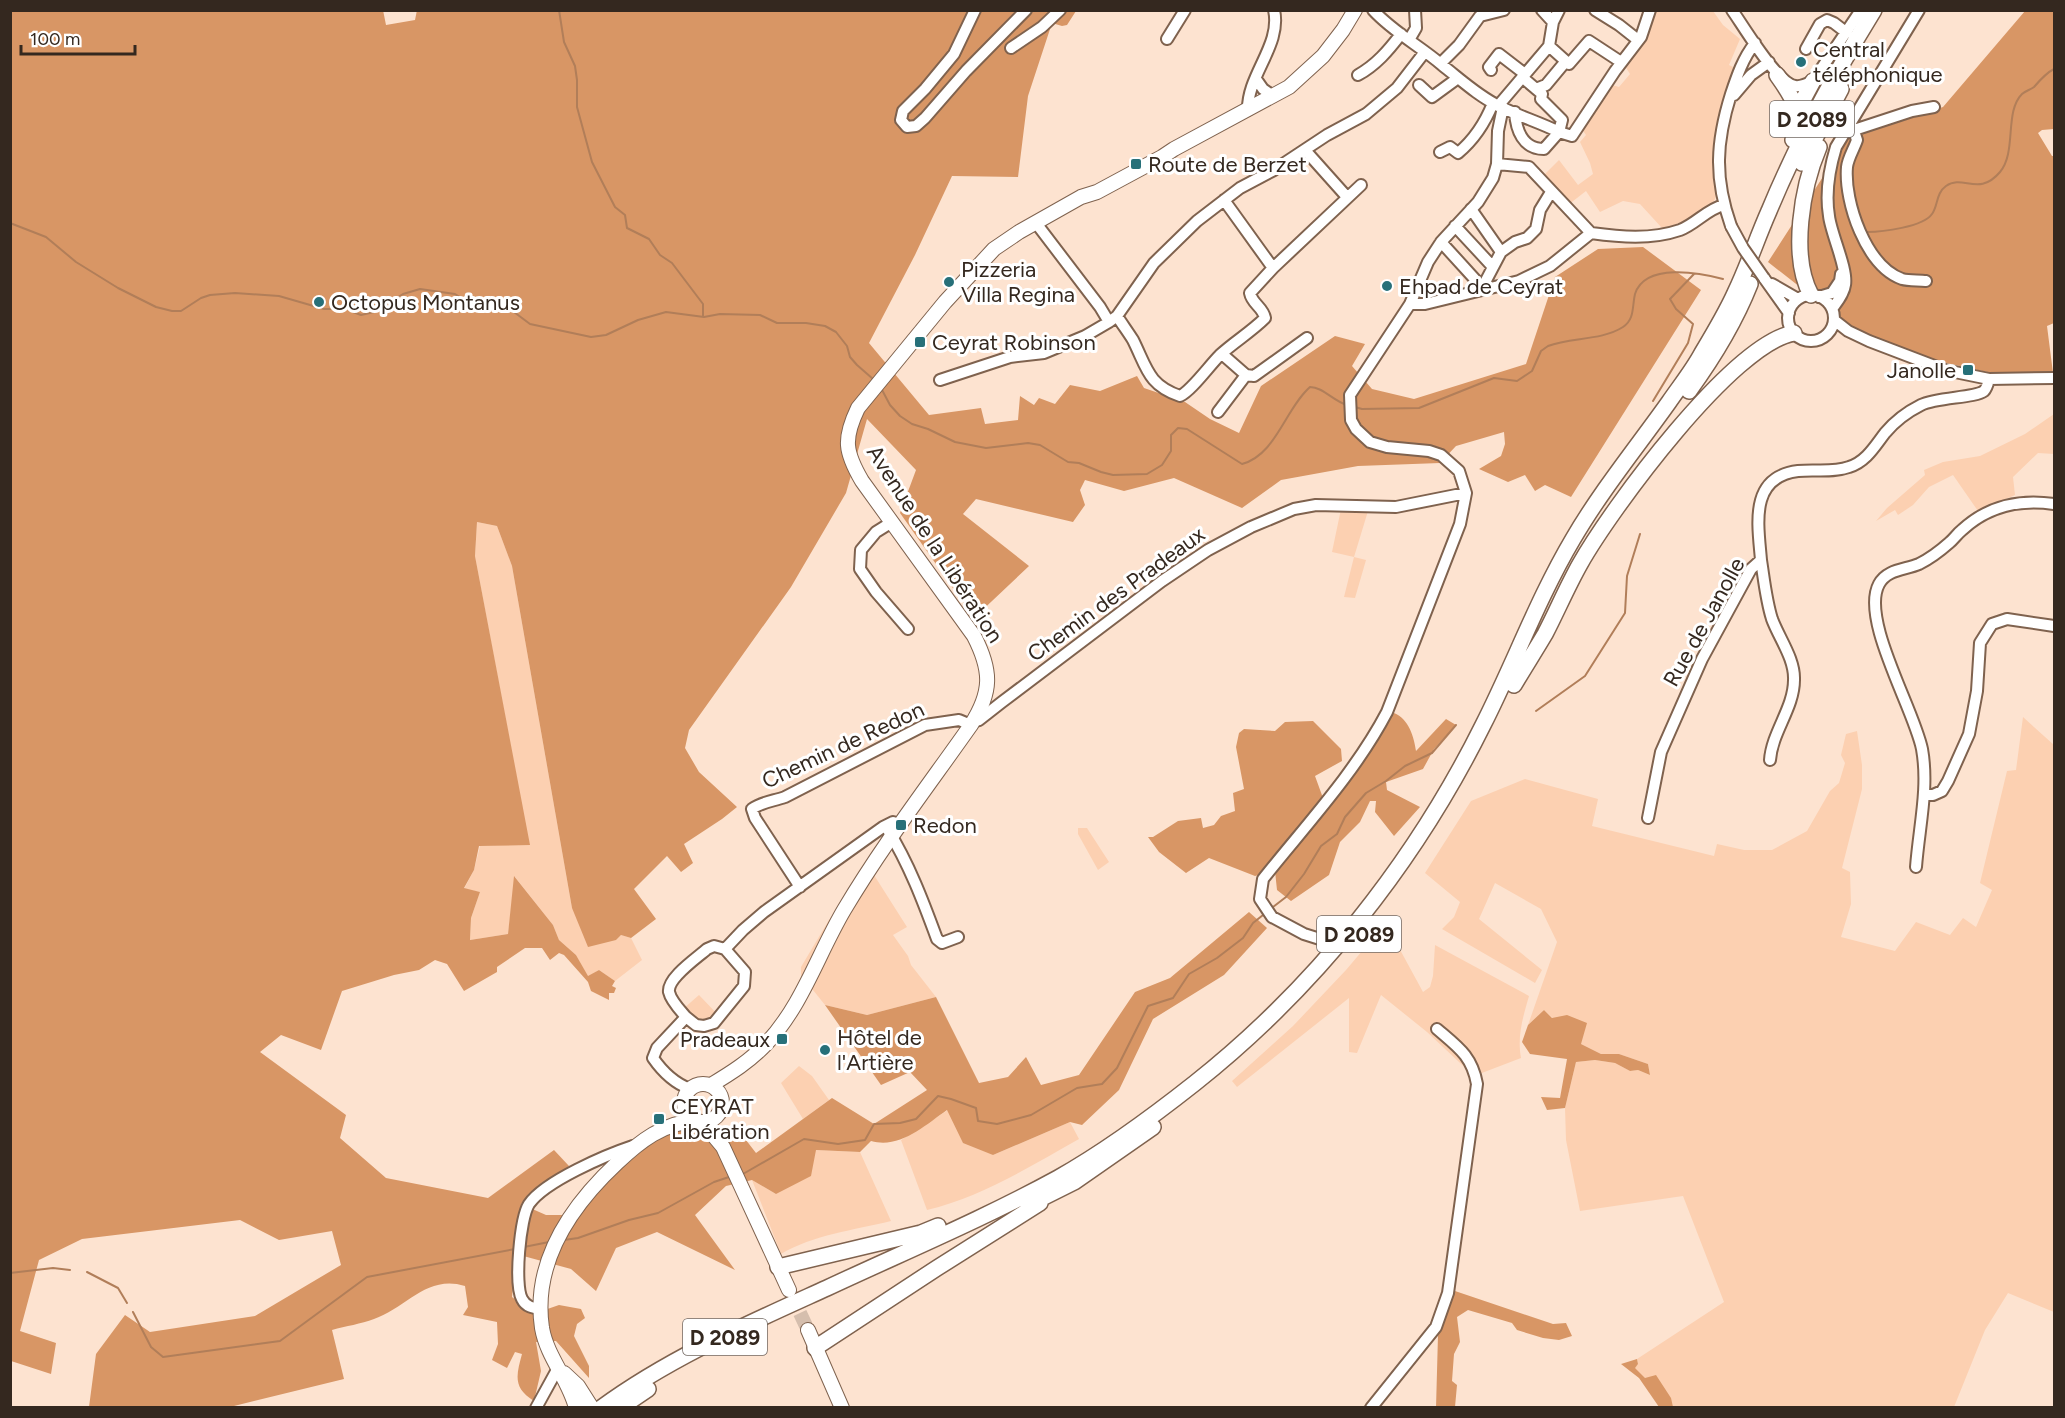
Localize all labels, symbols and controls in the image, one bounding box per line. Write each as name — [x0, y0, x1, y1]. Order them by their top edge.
scale bar — [21, 18, 135, 56]
text: 100 m — [30, 28, 80, 50]
place label: Central téléphonique — [1813, 36, 1943, 88]
marker: Central téléphonique — [1794, 55, 1808, 69]
road number: D 2089 — [1770, 101, 1854, 137]
place label: Route de Berzet — [1148, 151, 1307, 178]
marker: Route de Berzet — [1129, 157, 1143, 171]
place label: Pizzeria Villa Regina — [961, 256, 1075, 308]
place label: Ehpad de Ceyrat — [1399, 273, 1563, 300]
marker: Pizzeria Villa Regina — [942, 275, 956, 289]
marker: Ehpad de Ceyrat — [1380, 279, 1394, 293]
place label: Octopus Montanus — [331, 289, 520, 316]
marker: Octopus Montanus — [312, 295, 326, 309]
place label: Ceyrat Robinson — [932, 329, 1096, 356]
marker: Ceyrat Robinson — [913, 335, 927, 349]
place label: Janolle — [1887, 357, 1956, 384]
marker: Janolle — [1961, 363, 1975, 377]
street label: Avenue de la Libération — [861, 440, 1009, 648]
street label: Chemin des Pradeaux — [1022, 520, 1210, 667]
street label: Rue de Janolle — [1657, 553, 1751, 691]
street label: Chemin de Redon — [758, 696, 928, 794]
place label: Redon — [913, 812, 977, 839]
marker: Redon — [894, 818, 908, 832]
road number: D 2089 — [1317, 916, 1401, 952]
place label: Hôtel de l'Artière — [837, 1024, 922, 1076]
place label: Pradeaux — [680, 1026, 771, 1053]
marker: Pradeaux — [775, 1032, 789, 1046]
marker: Hôtel de l'Artière — [818, 1043, 832, 1057]
place label: CEYRAT Libération — [671, 1093, 770, 1145]
marker: CEYRAT Libération — [652, 1112, 666, 1126]
road number: D 2089 — [683, 1319, 767, 1355]

